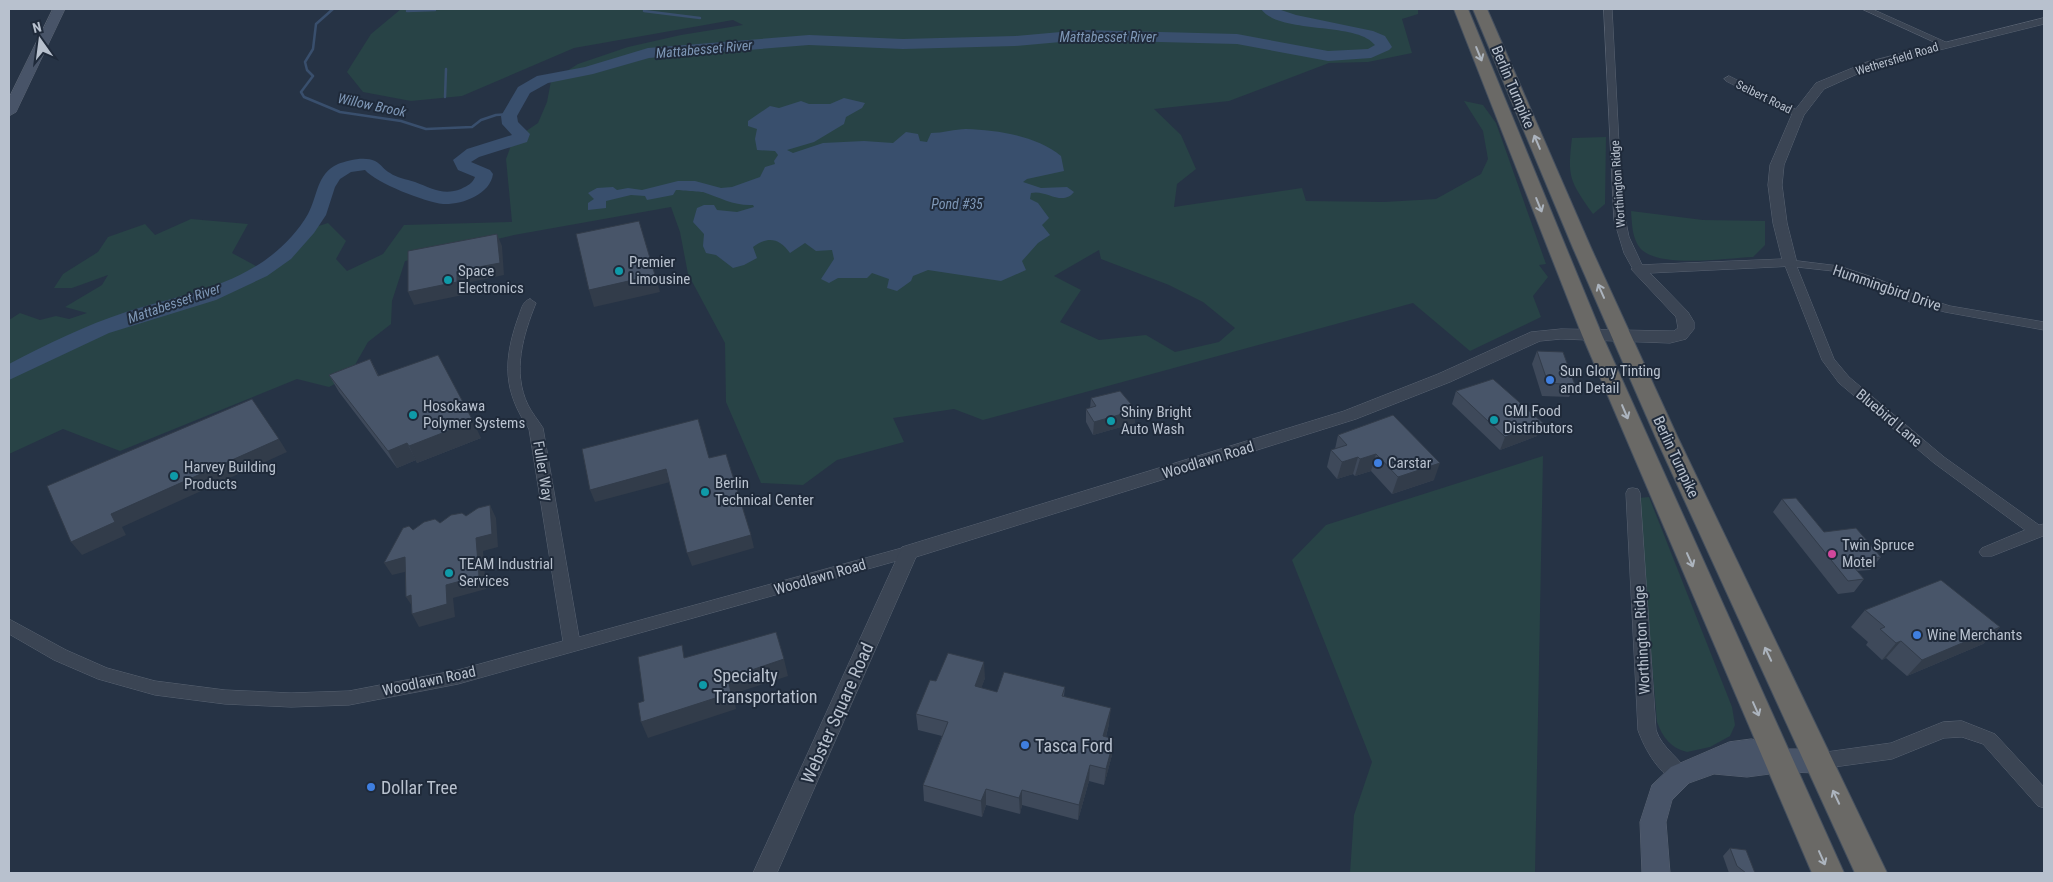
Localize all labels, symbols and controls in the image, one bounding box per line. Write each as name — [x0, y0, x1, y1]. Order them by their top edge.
north arrow — [15, 15, 65, 65]
text: N — [31, 19, 43, 36]
water label: Mattabesset River — [1060, 29, 1157, 45]
water label: Mattabesset River — [655, 37, 754, 61]
street label: Wethersfield Road — [1854, 40, 1940, 78]
street label: Berlin Turnpike — [1488, 43, 1538, 131]
one-way arrow — [1475, 46, 1484, 61]
street label: Seibert Road — [1734, 77, 1794, 117]
water label: Willow Brook — [336, 90, 409, 120]
one-way arrow — [1531, 135, 1541, 150]
street label: Worthington Ridge — [1608, 140, 1628, 228]
water label: Pond #35 — [931, 196, 983, 212]
one-way arrow — [1535, 197, 1544, 212]
place label: Premier Limousine — [629, 253, 690, 288]
street label: Hummingbird Drive — [1830, 261, 1944, 315]
place label: Space Electronics — [458, 262, 524, 297]
marker: Premier Limousine — [613, 265, 625, 277]
marker: Space Electronics — [442, 274, 454, 286]
water label: Mattabesset River — [126, 279, 223, 326]
one-way arrow — [1595, 284, 1605, 299]
place label: Sun Glory Tinting and Detail — [1560, 362, 1661, 397]
marker: Sun Glory Tinting and Detail — [1544, 374, 1556, 386]
street label: Bluebird Lane — [1852, 385, 1926, 451]
place label: Hosokawa Polymer Systems — [423, 397, 525, 432]
place label: GMI Food Distributors — [1504, 402, 1573, 437]
place label: Shiny Bright Auto Wash — [1121, 403, 1192, 438]
one-way arrow — [1621, 404, 1631, 419]
marker: Hosokawa Polymer Systems — [407, 409, 419, 421]
street label: Berlin Turnpike — [1649, 413, 1703, 501]
marker: GMI Food Distributors — [1488, 414, 1500, 426]
marker: Shiny Bright Auto Wash — [1105, 415, 1117, 427]
street label: Woodlawn Road — [1160, 438, 1256, 482]
street label: Fuller Way — [529, 440, 557, 502]
place label: Carstar — [1388, 454, 1432, 472]
marker: Carstar — [1372, 457, 1384, 469]
place label: Harvey Building Products — [184, 458, 276, 493]
marker: Harvey Building Products — [168, 470, 180, 482]
place label: Berlin Technical Center — [715, 474, 814, 509]
marker: Berlin Technical Center — [699, 486, 711, 498]
place label: Twin Spruce Motel — [1842, 536, 1914, 571]
marker: Twin Spruce Motel — [1826, 548, 1838, 560]
one-way arrow — [1686, 552, 1696, 567]
place label: TEAM Industrial Services — [459, 555, 553, 590]
street label: Woodlawn Road — [772, 555, 868, 599]
marker: TEAM Industrial Services — [443, 567, 455, 579]
street label: Worthington Ridge — [1630, 585, 1654, 695]
place label: Wine Merchants — [1927, 626, 2022, 644]
marker: Wine Merchants — [1911, 629, 1923, 641]
street label: Webster Square Road — [796, 639, 878, 787]
one-way arrow — [1763, 647, 1772, 662]
street label: Woodlawn Road — [381, 662, 477, 700]
place label: Specialty Transportation — [713, 665, 817, 707]
marker: Specialty Transportation — [697, 679, 709, 691]
one-way arrow — [1751, 701, 1761, 716]
place label: Tasca Ford — [1035, 735, 1113, 756]
marker: Tasca Ford — [1019, 739, 1031, 751]
place label: Dollar Tree — [381, 777, 457, 798]
marker: Dollar Tree — [365, 781, 377, 793]
one-way arrow — [1830, 790, 1840, 805]
one-way arrow — [1817, 850, 1827, 865]

